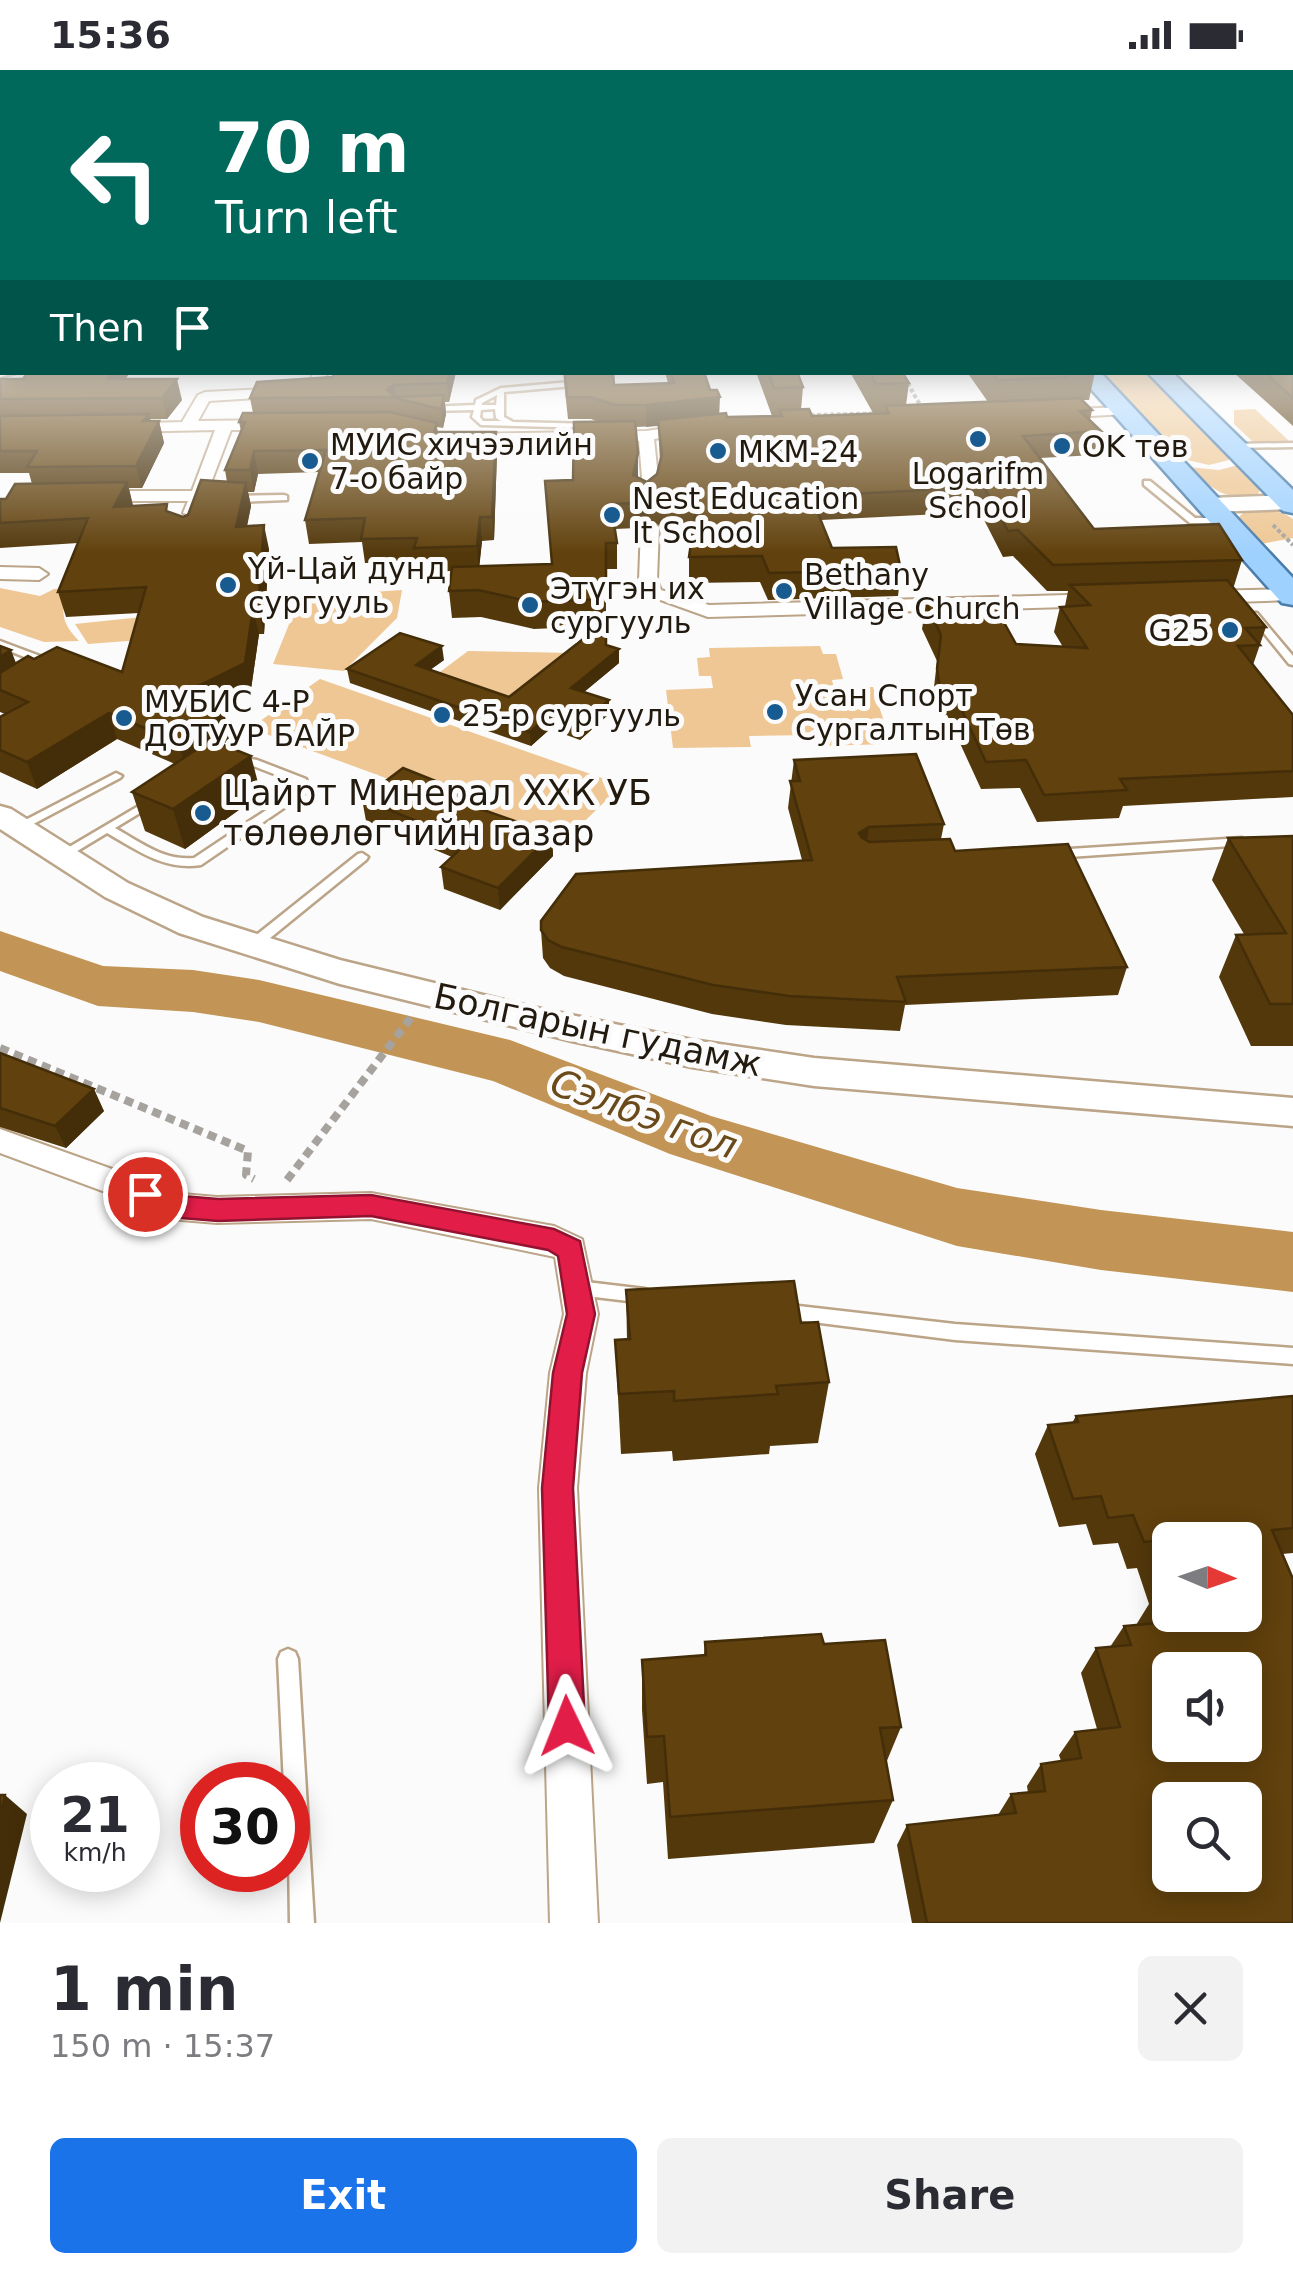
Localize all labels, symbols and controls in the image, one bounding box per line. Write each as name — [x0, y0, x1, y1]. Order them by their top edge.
text: 15:36 — [50, 13, 171, 57]
text: 70 m — [215, 107, 410, 189]
icon: left — [50, 110, 180, 240]
text: Turn left — [215, 191, 398, 244]
icon: arrive — [165, 300, 220, 355]
text: Then — [50, 306, 145, 350]
place label: МУИС хичээлийн 7-о байр — [330, 427, 593, 496]
marker: Logarifm School — [967, 428, 989, 450]
place label: OK төв — [1082, 429, 1188, 464]
place label: MKM-24 — [738, 434, 858, 469]
marker: OK төв — [1051, 435, 1073, 457]
marker: MKM-24 — [707, 440, 729, 462]
marker: МУИС хичээлийн 7-о байр — [299, 450, 321, 472]
place label: Logarifm School — [912, 456, 1044, 525]
place label: Nest Education It School — [632, 481, 859, 550]
marker: Nest Education It School — [601, 504, 623, 526]
place label: Үй-Цай дунд сургууль — [247, 551, 446, 620]
place label: Bethany Village Church — [804, 557, 1020, 626]
place label: Этүгэн их сургууль — [550, 571, 705, 640]
marker: Үй-Цай дунд сургууль — [217, 574, 239, 596]
marker: Bethany Village Church — [773, 580, 795, 602]
marker: Этүгэн их сургууль — [519, 594, 541, 616]
place label: G25 — [1149, 613, 1210, 648]
marker: G25 — [1219, 619, 1241, 641]
place label: Усан Спорт Сургалтын Төв — [795, 678, 1031, 747]
place label: МУБИС 4-Р ДОТУУР БАЙР — [144, 684, 355, 753]
place label: 25-р сургууль — [462, 698, 681, 733]
marker: Усан Спорт Сургалтын Төв — [764, 701, 786, 723]
marker: 25-р сургууль — [431, 704, 453, 726]
marker: МУБИС 4-Р ДОТУУР БАЙР — [113, 707, 135, 729]
place label: Цайрт Минерал ХХК УБ төлөөлөгчийн газар — [223, 773, 652, 853]
marker: Цайрт Минерал ХХК УБ төлөөлөгчийн газар — [192, 802, 214, 824]
street label: Болгарын гудамж — [430, 976, 766, 1084]
water label: Сэлбэ гол — [545, 1060, 743, 1168]
pin — [103, 1152, 188, 1237]
icon: arrive — [118, 1167, 173, 1222]
north arrow — [1152, 1522, 1262, 1632]
map controls — [1152, 1522, 1262, 1892]
button: sound — [1152, 1652, 1262, 1762]
position arrow — [515, 1674, 619, 1778]
speed limit sign: 30 — [180, 1762, 310, 1892]
button: search — [1152, 1782, 1262, 1892]
text: 21 — [60, 1786, 130, 1844]
text: km/h — [63, 1838, 127, 1867]
text: 1 min — [50, 1954, 238, 2024]
button: close — [1138, 1956, 1243, 2061]
text: 150 m · 15:37 — [50, 2027, 275, 2065]
button: Exit — [50, 2138, 637, 2253]
button: Share — [657, 2138, 1243, 2253]

